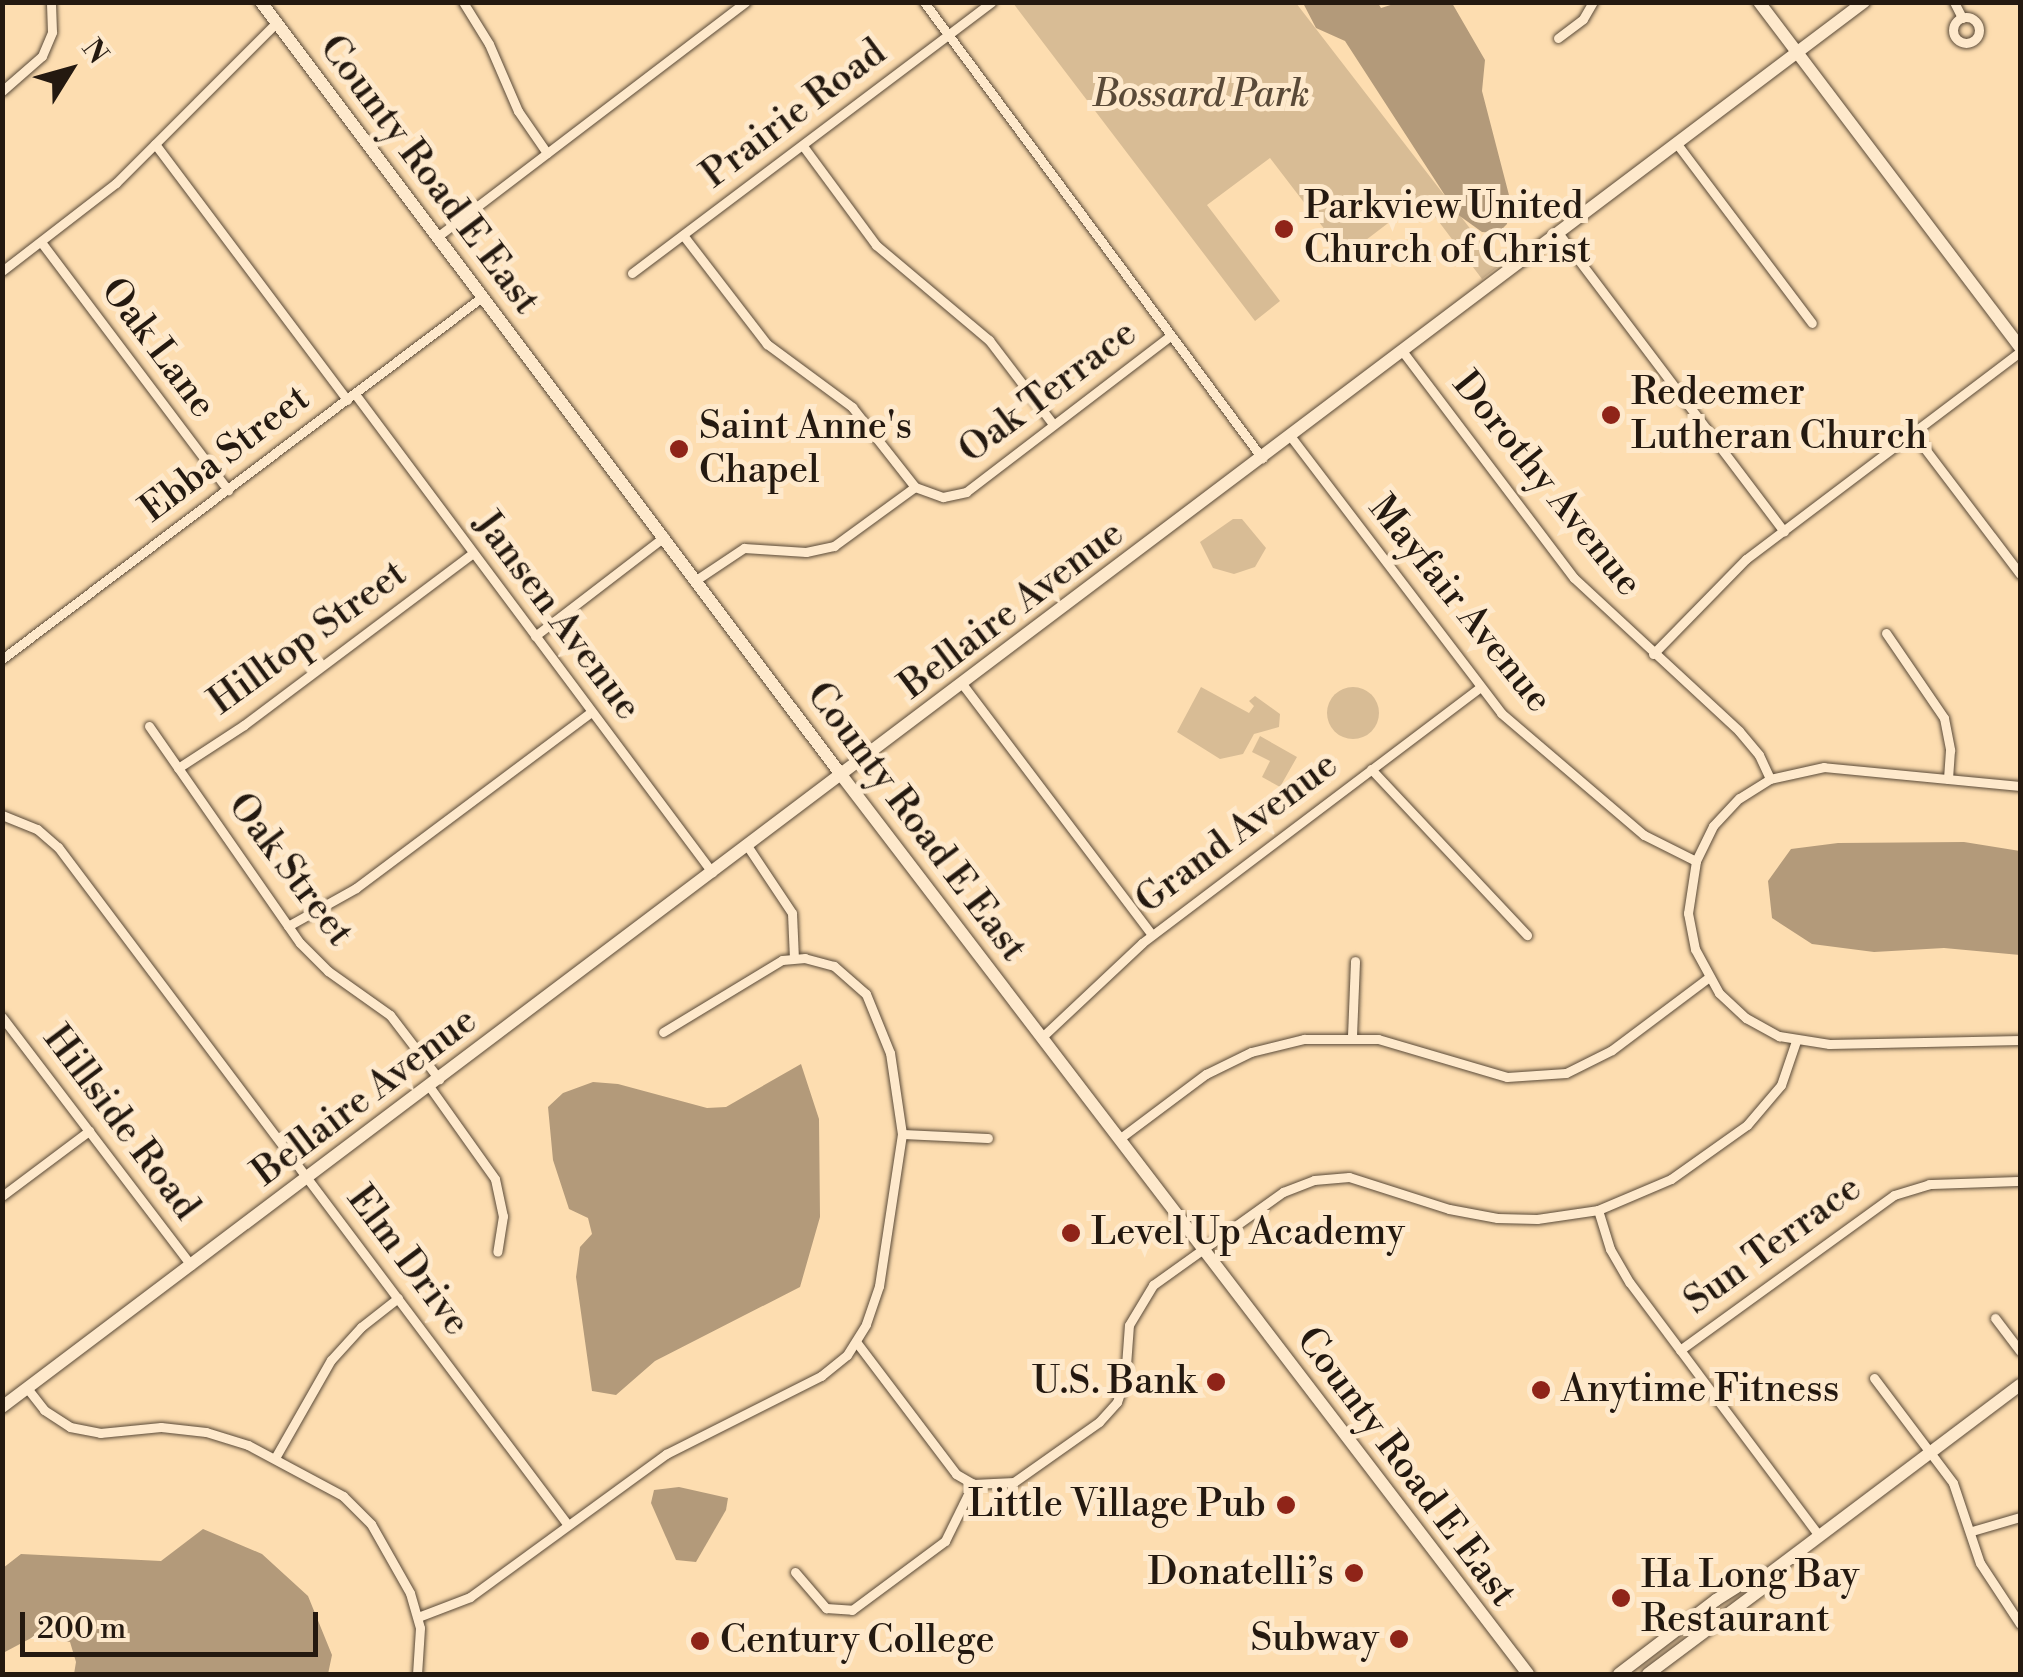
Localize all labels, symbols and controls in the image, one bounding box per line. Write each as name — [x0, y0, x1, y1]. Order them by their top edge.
north arrow — [20, 20, 120, 120]
street label: County Road E East — [309, 27, 549, 323]
street label: Prairie Road — [693, 30, 895, 198]
text: N — [74, 32, 115, 71]
park label: Bossard Park — [1092, 72, 1310, 118]
place label: Parkview United Church of Christ — [1304, 184, 1591, 274]
marker: Parkview United Church of Christ — [1273, 218, 1295, 240]
street label: Oak Lane — [91, 269, 225, 427]
street label: Oak Terrace — [950, 311, 1146, 473]
street label: Dorothy Avenue — [1443, 363, 1651, 605]
place label: Redeemer Lutheran Church — [1631, 370, 1927, 459]
street label: Ebba Street — [131, 376, 319, 532]
place label: Saint Anne's Chapel — [699, 404, 912, 494]
marker: Redeemer Lutheran Church — [1600, 404, 1622, 426]
marker: Saint Anne's Chapel — [668, 438, 690, 460]
street label: Mayfair Avenue — [1359, 486, 1561, 722]
street label: Jansen Avenue — [464, 503, 650, 729]
street label: Bellaire Avenue — [891, 511, 1133, 709]
street label: Hilltop Street — [200, 551, 416, 725]
street label: County Road E East — [796, 674, 1036, 970]
street label: Grand Avenue — [1127, 742, 1347, 924]
street label: Oak Street — [218, 784, 362, 956]
street label: Bellaire Avenue — [244, 998, 486, 1196]
street label: Hillside Road — [33, 1017, 209, 1229]
street label: Sun Terrace — [1676, 1166, 1870, 1324]
street label: Elm Drive — [337, 1177, 479, 1345]
place label: Level Up Academy — [1091, 1210, 1405, 1256]
marker: Level Up Academy — [1060, 1222, 1082, 1244]
street label: County Road E East — [1286, 1319, 1526, 1615]
place label: U.S. Bank — [1032, 1359, 1196, 1405]
place label: Anytime Fitness — [1561, 1367, 1839, 1413]
marker: U.S. Bank — [1205, 1371, 1227, 1393]
marker: Anytime Fitness — [1530, 1379, 1552, 1401]
place label: Little Village Pub — [968, 1482, 1266, 1528]
marker: Little Village Pub — [1275, 1494, 1297, 1516]
place label: Donatelli’s — [1148, 1550, 1334, 1596]
place label: Ha Long Bay Restaurant — [1641, 1553, 1859, 1642]
marker: Donatelli’s — [1343, 1562, 1365, 1584]
marker: Ha Long Bay Restaurant — [1610, 1587, 1632, 1609]
scale bar — [25, 1592, 322, 1654]
text: 200 m — [37, 1610, 126, 1648]
place label: Subway — [1250, 1616, 1379, 1662]
place label: Century College — [720, 1618, 995, 1664]
marker: Subway — [1388, 1628, 1410, 1650]
marker: Century College — [689, 1630, 711, 1652]

